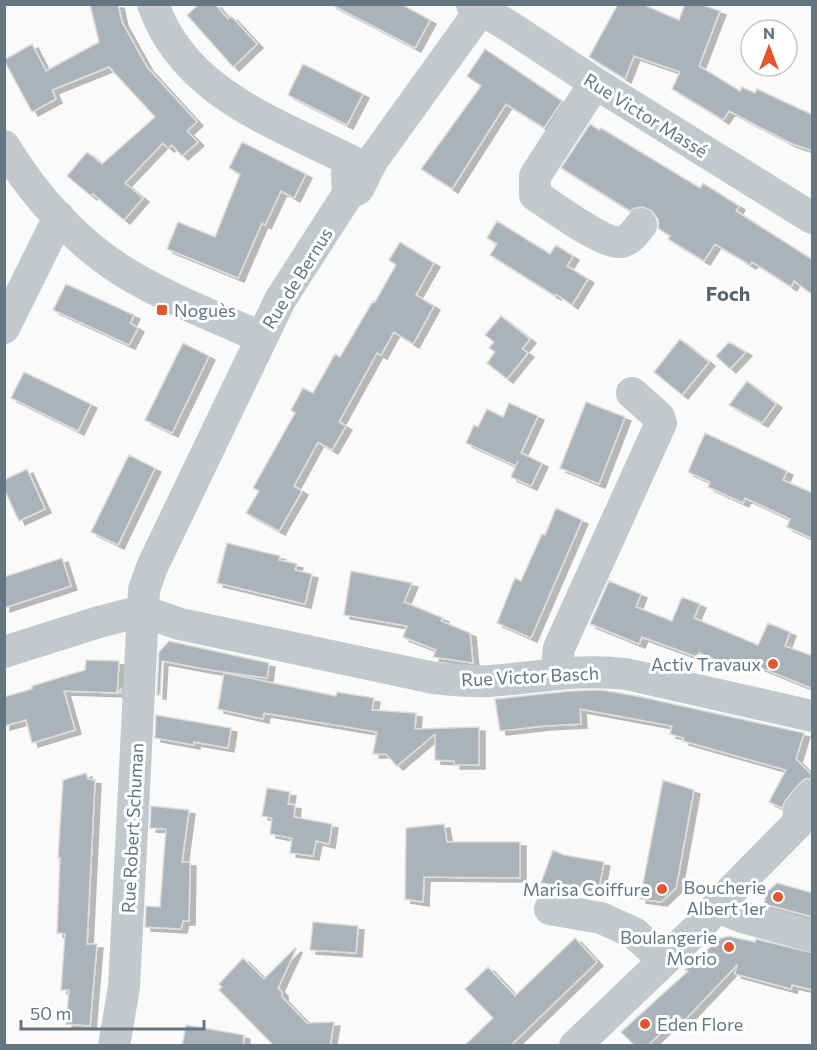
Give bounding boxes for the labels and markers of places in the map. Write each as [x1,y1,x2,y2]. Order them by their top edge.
place label: Noguès [174,299,236,321]
marker: Noguès [155,303,169,317]
place label: Activ Travaux [651,653,761,675]
marker: Activ Travaux [766,657,780,671]
place label: Boucherie Albert 1er [684,876,766,919]
place label: Marisa Coiffure [523,878,650,900]
marker: Marisa Coiffure [655,882,669,896]
marker: Boucherie Albert 1er [771,890,785,904]
place label: Boulangerie Morio [620,926,717,969]
marker: Boulangerie Morio [722,940,736,954]
place label: Eden Flore [657,1013,743,1035]
marker: Eden Flore [638,1017,652,1031]

